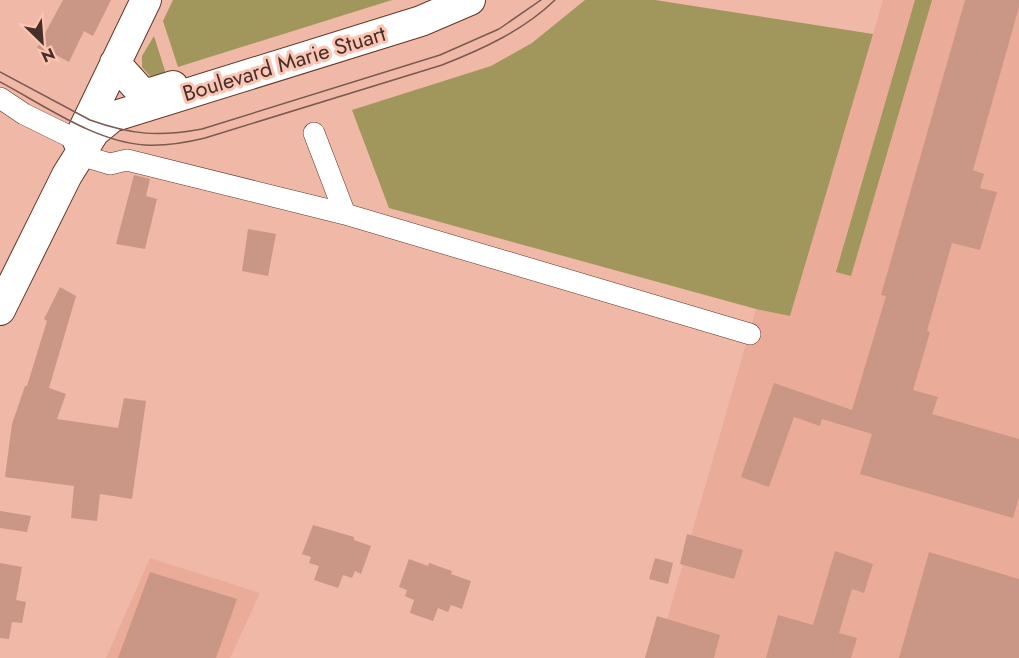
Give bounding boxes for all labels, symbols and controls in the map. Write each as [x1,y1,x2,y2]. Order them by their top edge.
north arrow [12,12,72,72]
street label: Boulevard Marie Stuart [179,17,390,109]
text: N [38,42,59,68]

